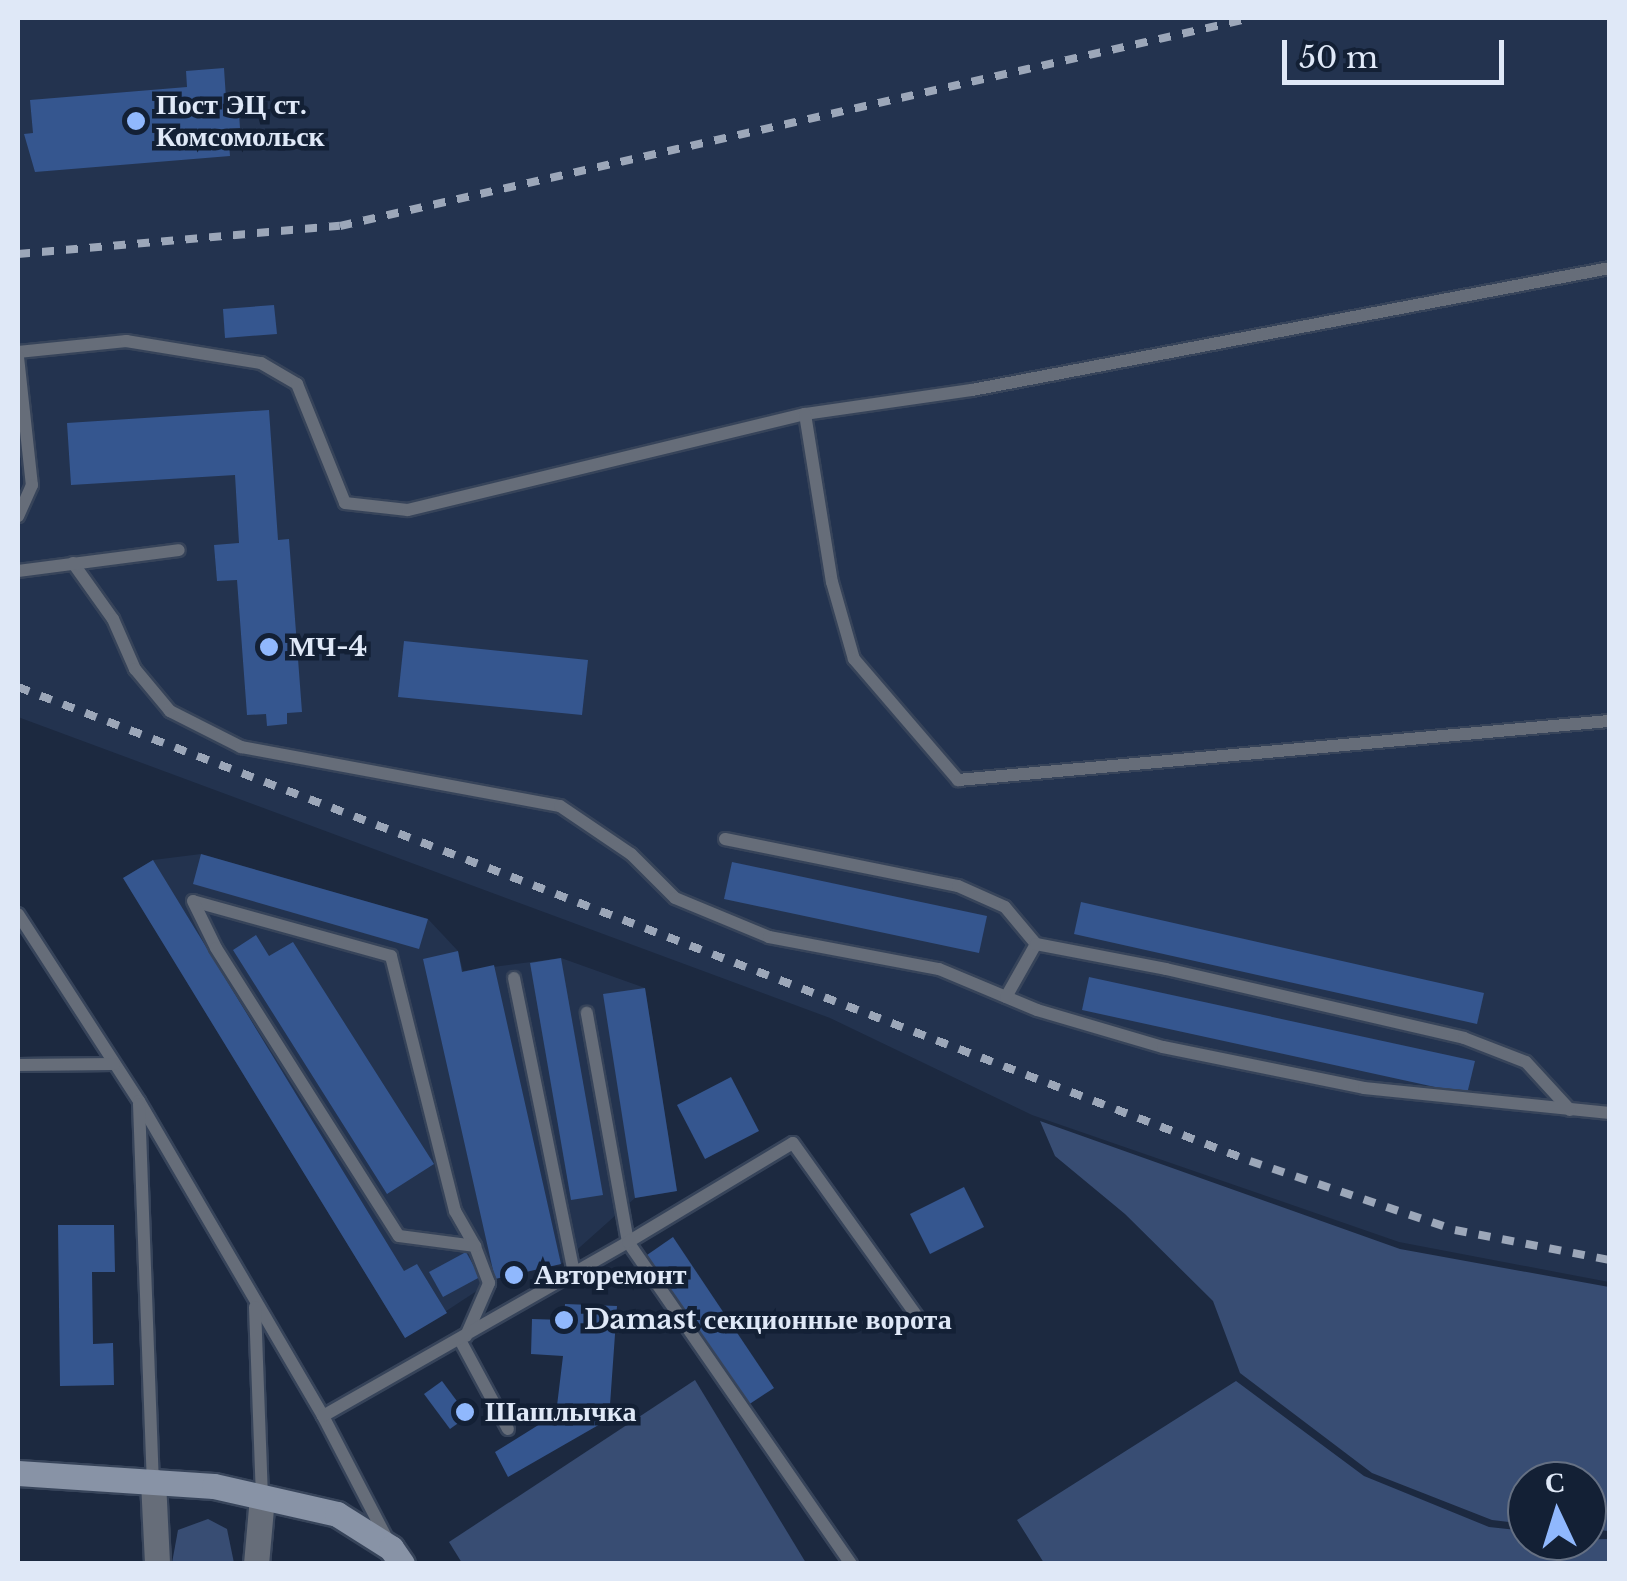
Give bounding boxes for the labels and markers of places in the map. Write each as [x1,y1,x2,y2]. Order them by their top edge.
place label: Пост ЭЦ ст. Комсомольск [156,88,325,154]
marker: Пост ЭЦ ст. Комсомольск [125,110,147,132]
place label: МЧ-4 [289,630,367,664]
marker: МЧ-4 [258,636,280,658]
place label: Авторемонт [534,1258,687,1292]
marker: Авторемонт [503,1264,525,1286]
place label: Damast секционные ворота [584,1303,952,1337]
marker: Damast секционные ворота [553,1309,575,1331]
place label: Шашлычка [485,1395,636,1429]
marker: Шашлычка [454,1401,476,1423]

